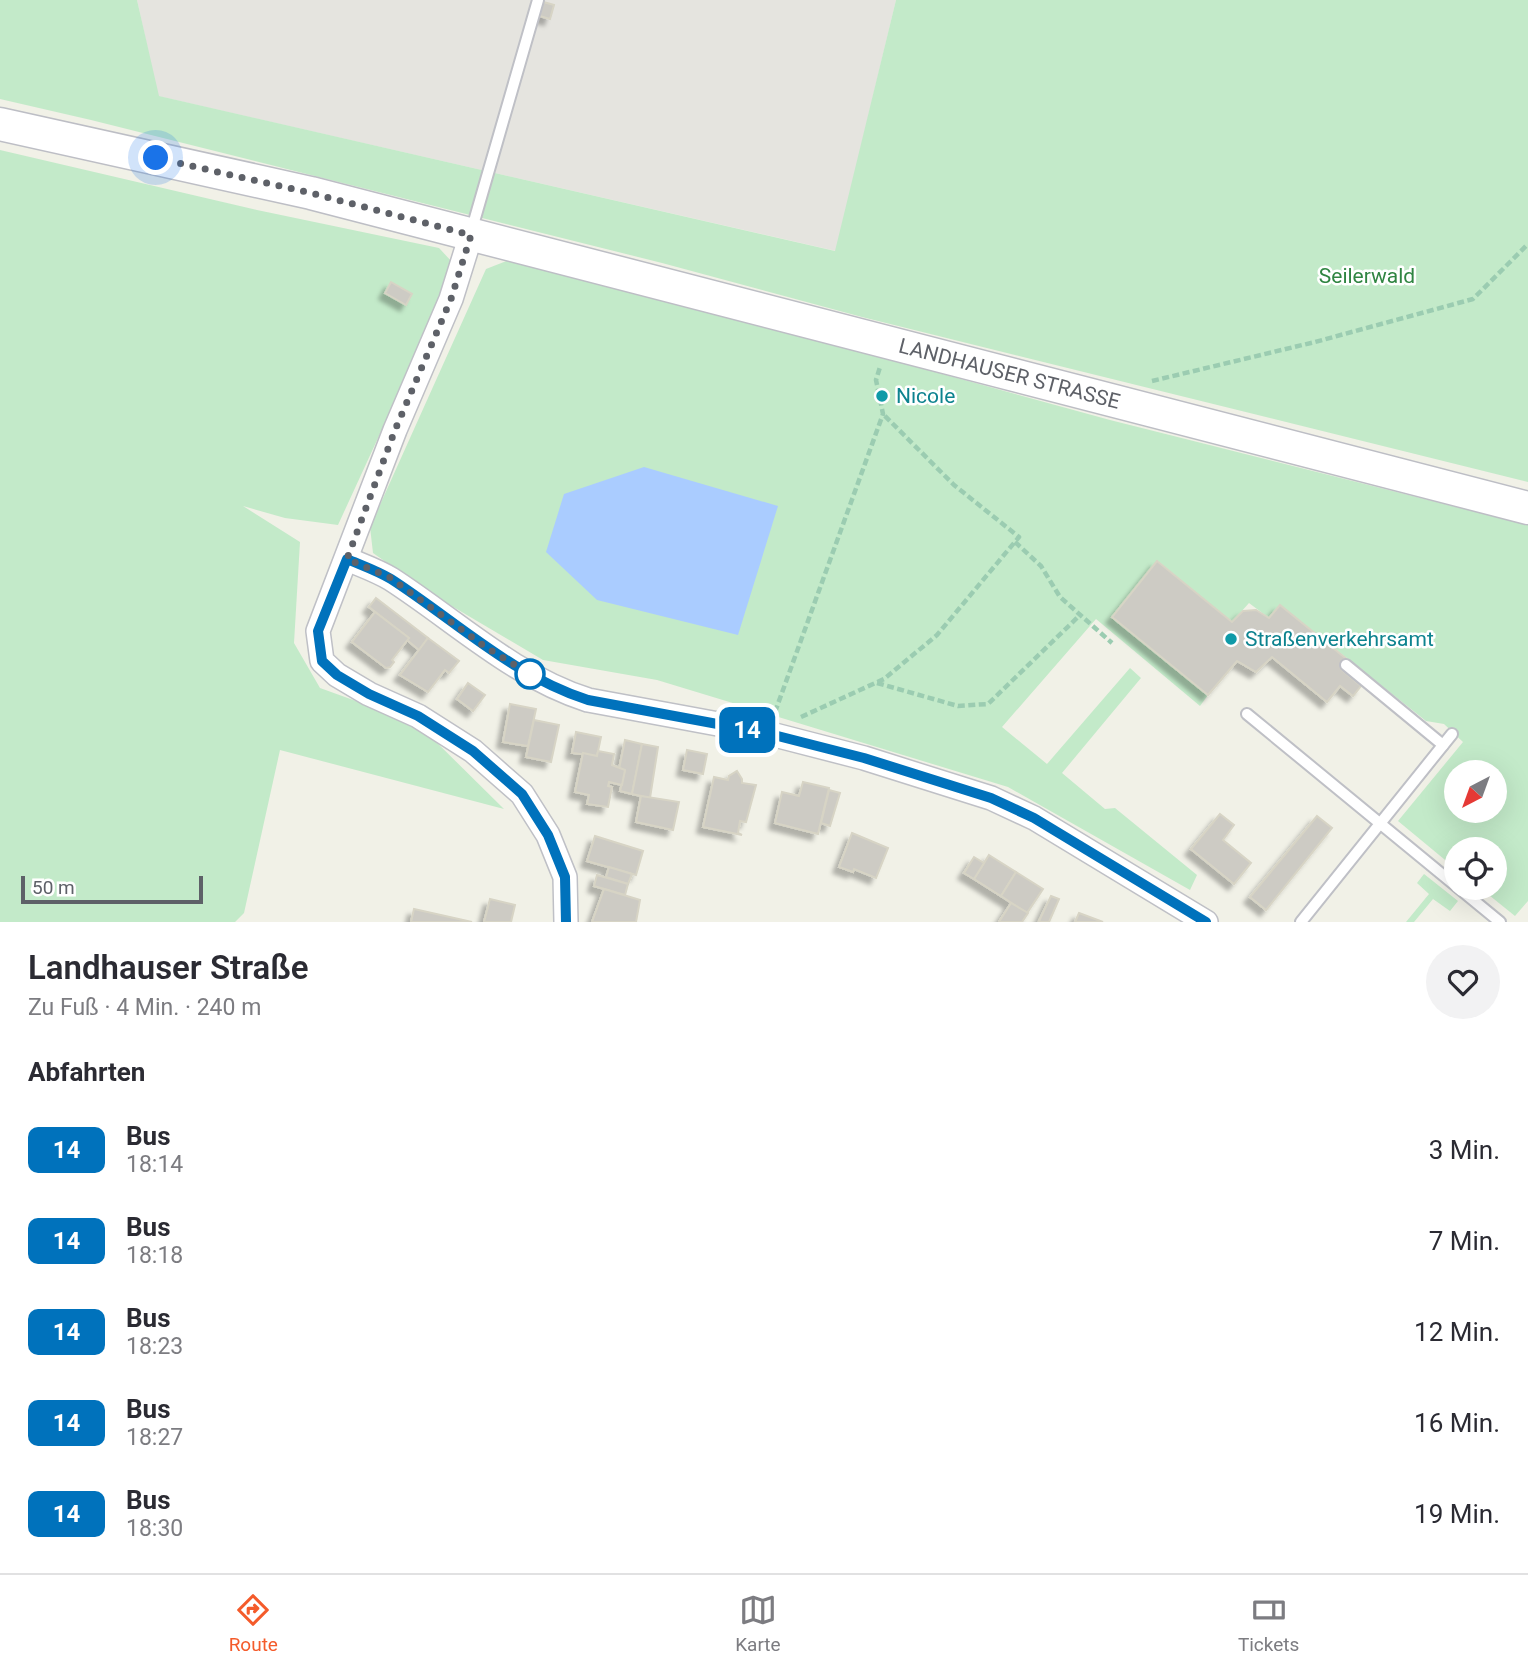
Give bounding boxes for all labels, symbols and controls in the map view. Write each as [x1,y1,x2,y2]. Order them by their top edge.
your location [138,140,173,175]
park label: Seilerwald [1319,264,1415,288]
street label: LANDHAUSER STRASSE [896,334,1123,414]
place label: Nicole [896,384,955,408]
marker: Nicole [874,388,890,404]
place label: Straßenverkehrsamt [1245,627,1434,651]
marker: Straßenverkehrsamt [1223,631,1239,647]
unlabelled marker [515,659,545,689]
line badge: 14 [716,707,778,753]
text: 14 [733,716,761,744]
north arrow [1444,760,1507,822]
map controls [1444,760,1507,900]
button: locate [1444,837,1507,900]
scale bar [21,873,203,905]
text: 50 m [32,876,75,899]
button: heart [1426,945,1500,1019]
text: Landhauser Straße [28,948,309,987]
text: Zu Fuß · 4 Min. · 240 m [28,994,261,1021]
text: Abfahrten [28,1057,145,1087]
text: Bus [126,1121,171,1151]
text: 3 Min. [1429,1135,1500,1165]
text: 14 [53,1136,80,1164]
text: 18:14 [126,1151,183,1178]
text: Bus [126,1212,171,1242]
text: 7 Min. [1429,1226,1500,1256]
text: 14 [53,1227,80,1255]
text: 18:18 [126,1242,183,1269]
text: Bus [126,1303,171,1333]
text: 12 Min. [1414,1317,1500,1347]
text: 14 [53,1318,80,1346]
text: 18:23 [126,1333,183,1360]
text: Bus [126,1394,171,1424]
text: 16 Min. [1414,1408,1500,1438]
text: 14 [53,1409,80,1437]
text: 18:27 [126,1424,183,1451]
text: Bus [126,1485,171,1515]
text: 19 Min. [1414,1499,1500,1529]
text: 14 [53,1500,80,1528]
text: 18:30 [126,1515,183,1542]
tab: Route [229,1591,278,1656]
tab: Karte [735,1591,781,1656]
tab: Tickets [1238,1591,1299,1656]

